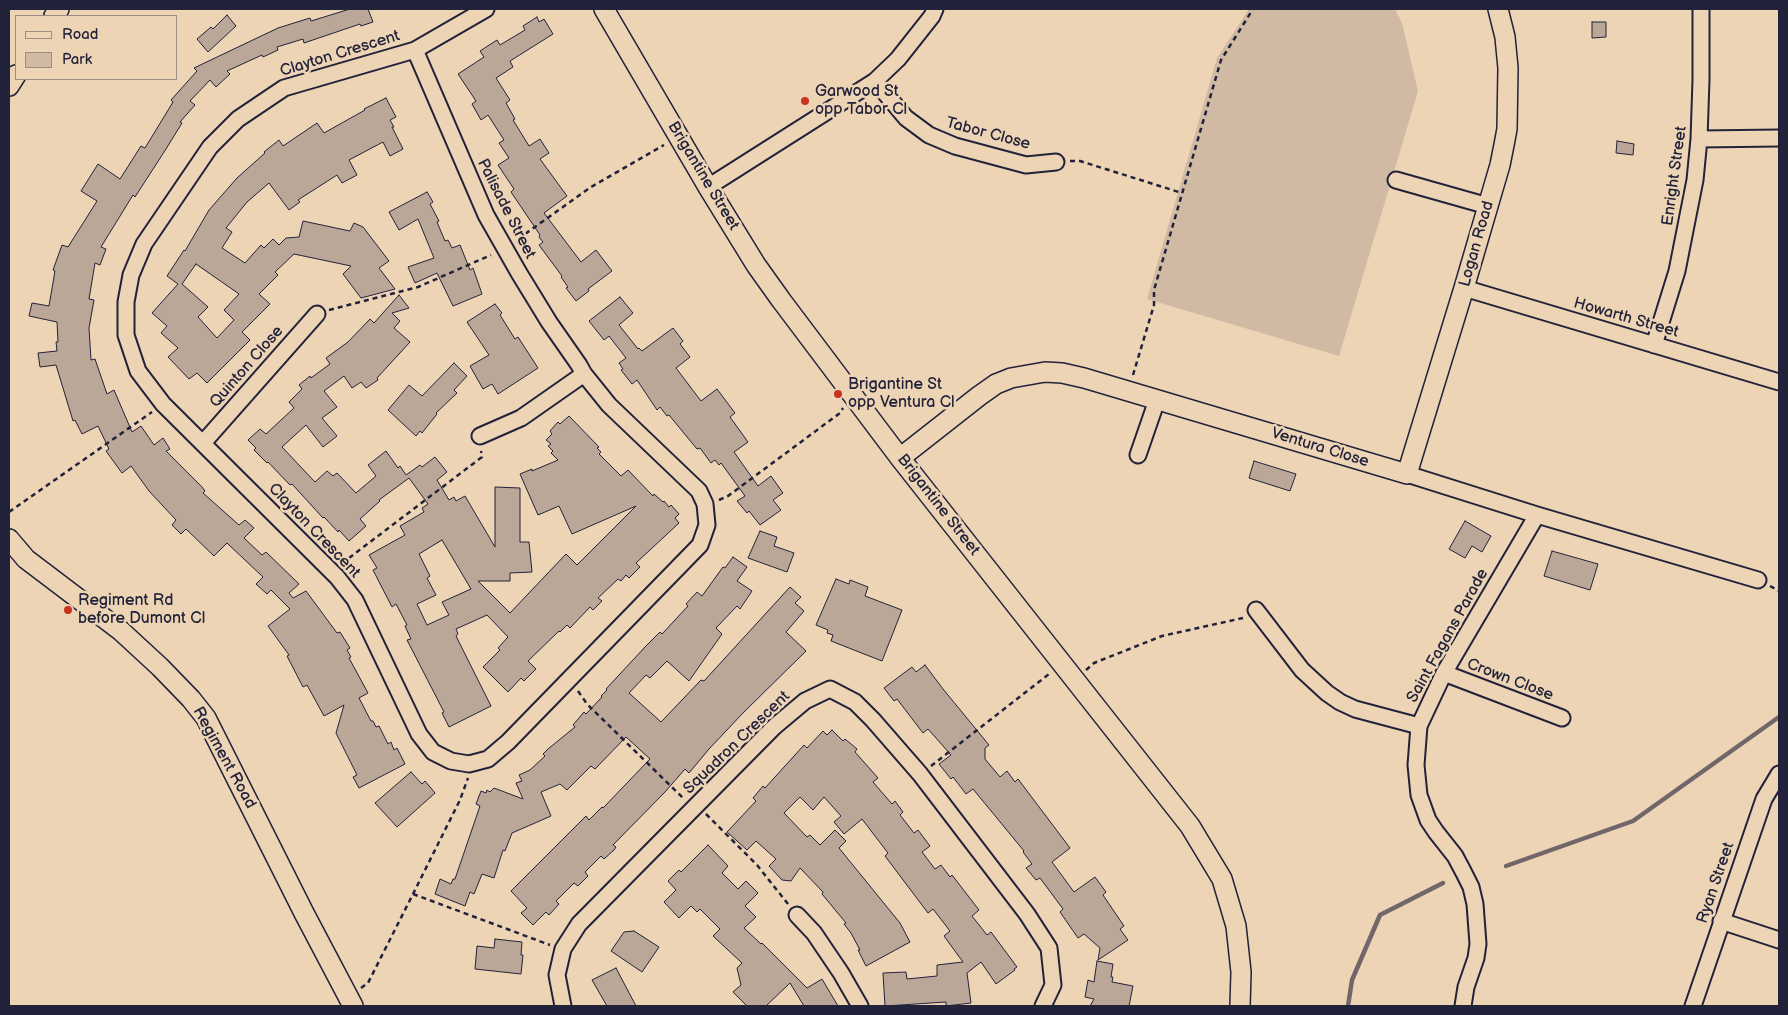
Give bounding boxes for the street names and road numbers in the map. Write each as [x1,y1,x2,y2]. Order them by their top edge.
street label: Clayton Crescent [278,27,402,81]
street label: Tabor Close [944,114,1032,154]
street label: Brigantine Street [663,118,743,234]
street label: Enright Street [1659,125,1691,227]
street label: Palisade Street [473,156,539,262]
street label: Logan Road [1456,199,1498,289]
street label: Howarth Street [1571,294,1681,342]
street label: Quinton Close [206,322,288,412]
street label: Ventura Close [1269,424,1371,472]
street label: Brigantine Street [892,451,984,559]
street label: Clayton Crescent [264,480,364,582]
street label: Saint Fagans Parade [1403,566,1493,706]
street label: Crown Close [1464,655,1556,705]
street label: Squadron Crescent [680,687,794,799]
street label: Regiment Road [188,704,260,812]
street label: Ryan Street [1693,840,1739,926]

